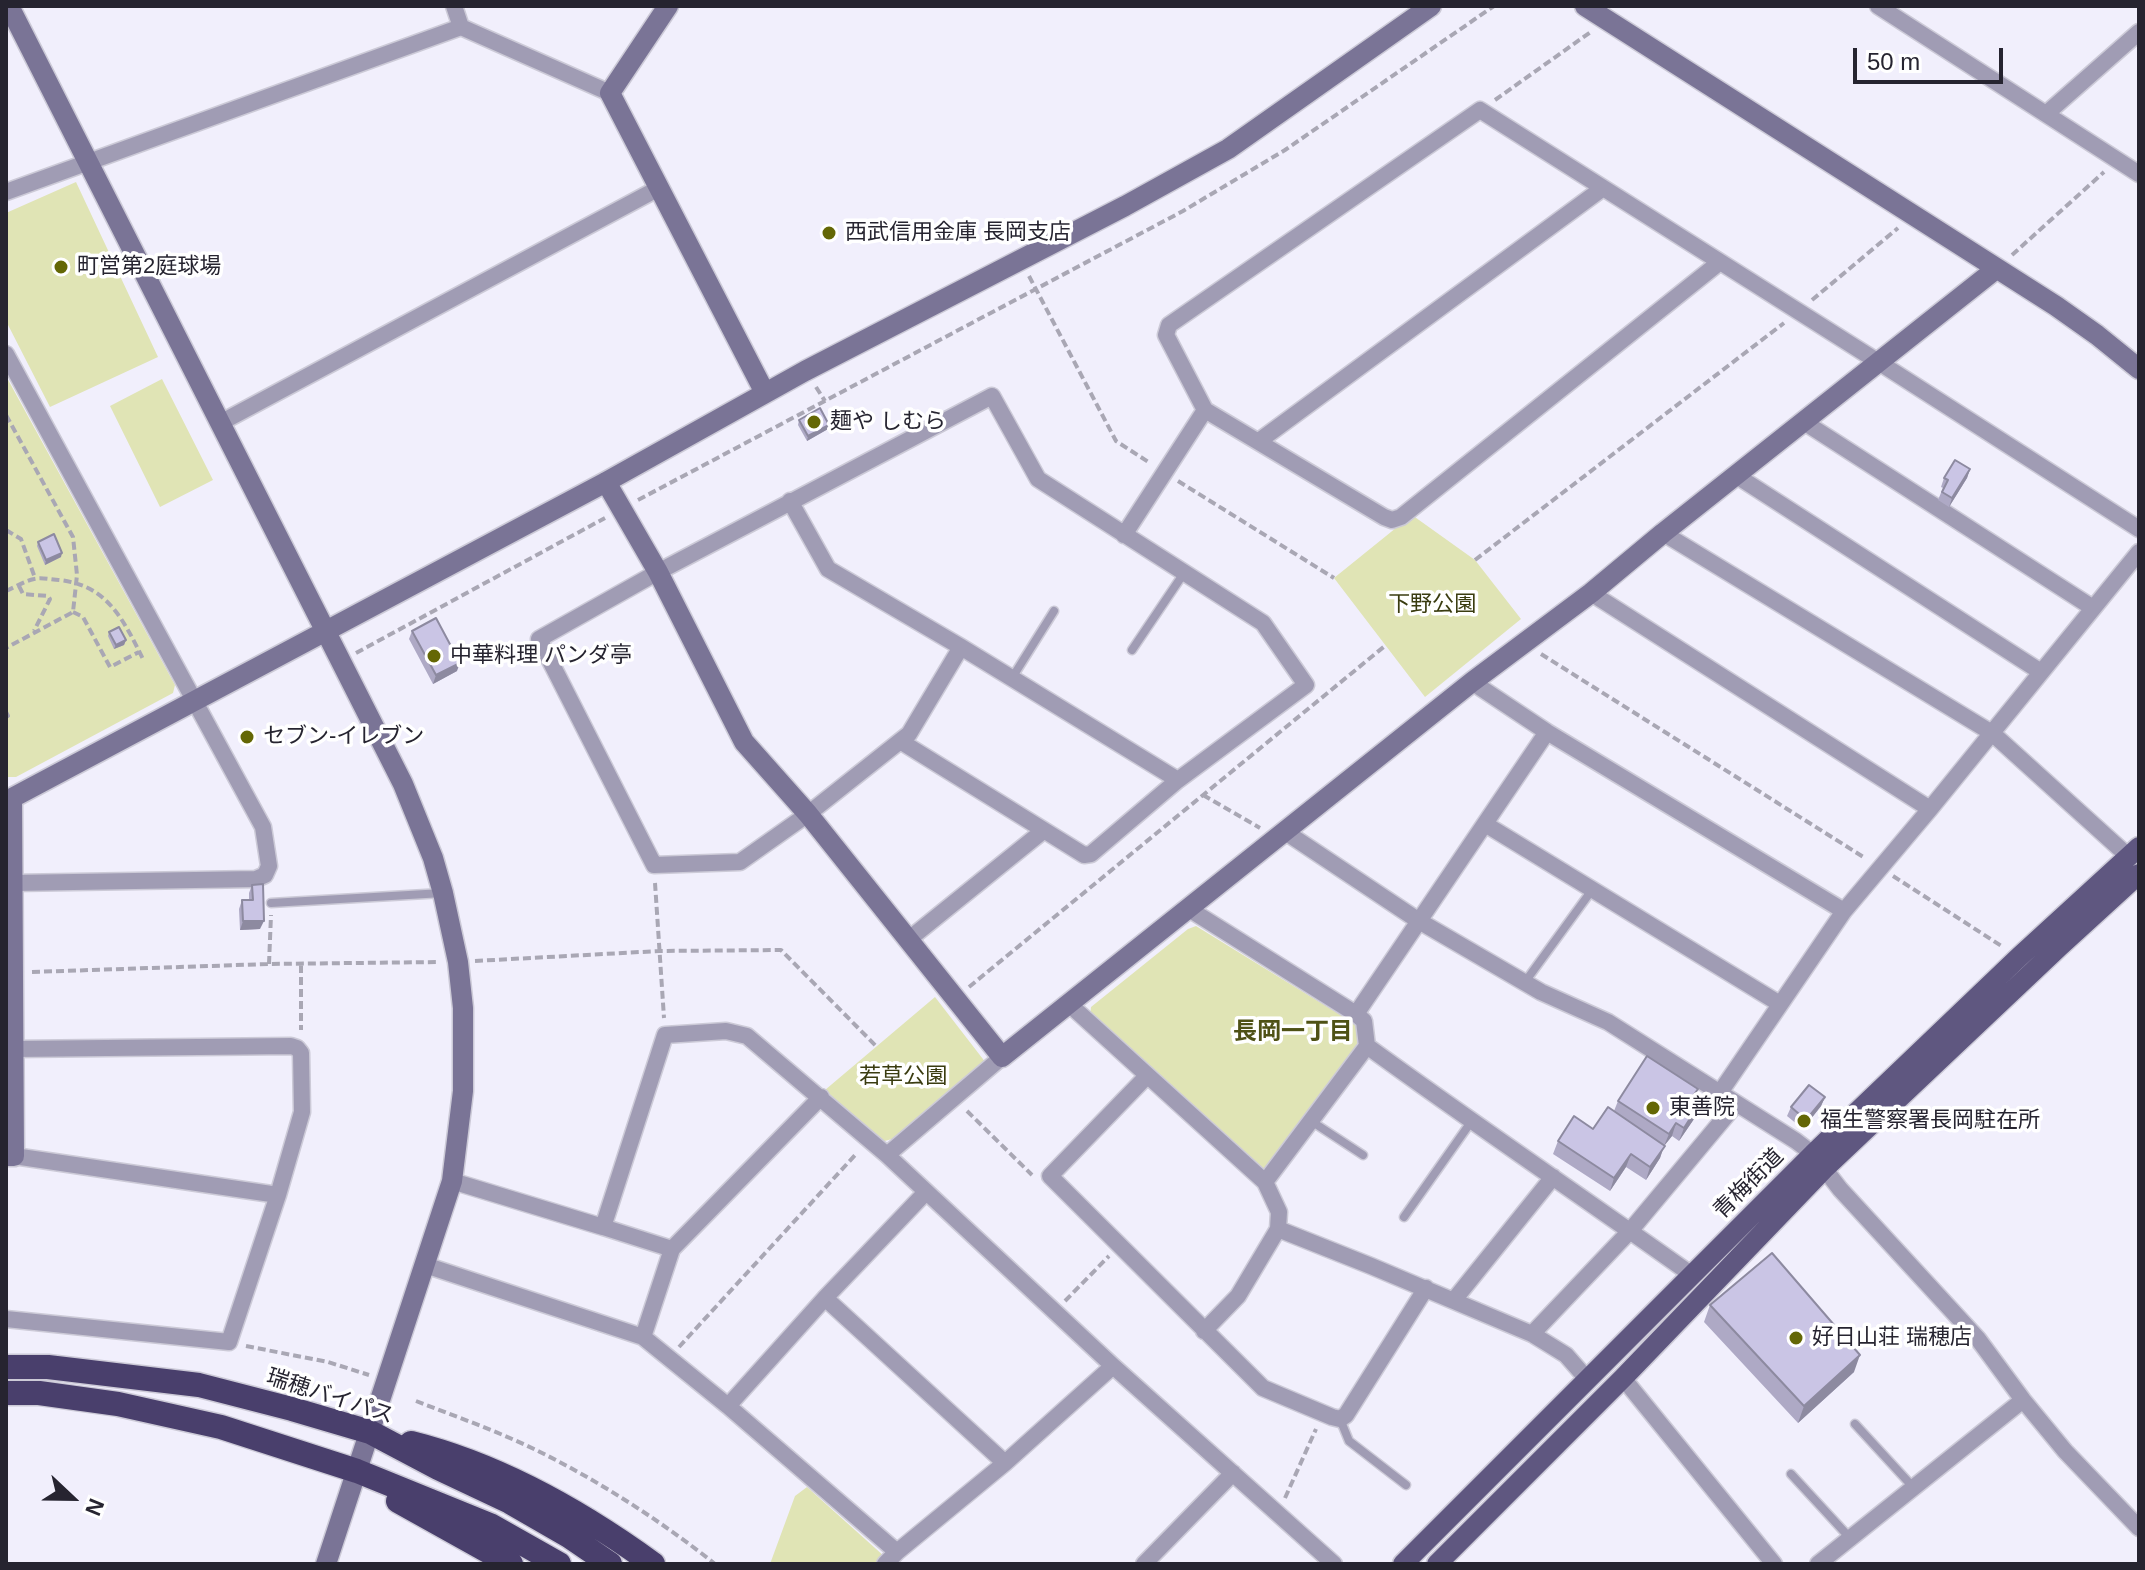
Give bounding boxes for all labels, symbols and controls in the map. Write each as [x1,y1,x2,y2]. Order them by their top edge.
scale bar [1857,32,2007,82]
text: 50 m [1867,48,1920,75]
place label: 西武信用金庫 長岡支店 [845,220,1071,246]
marker: 西武信用金庫 長岡支店 [820,224,838,242]
place label: 町営第2庭球場 [77,254,221,280]
marker: 町営第2庭球場 [52,258,70,276]
place label: 麺や しむら [830,409,946,435]
marker: 麺や しむら [805,413,823,431]
park label: 下野公園 [1388,592,1476,618]
place label: 中華料理 パンダ亭 [450,643,632,669]
marker: 中華料理 パンダ亭 [425,647,443,665]
place label: セブン-イレブン [263,724,424,750]
marker: セブン-イレブン [238,728,256,746]
district label: 長岡一丁目 [1233,1018,1353,1046]
park label: 若草公園 [859,1064,947,1090]
place label: 東善院 [1669,1095,1735,1121]
marker: 東善院 [1644,1099,1662,1117]
place label: 福生警察署長岡駐在所 [1820,1108,2040,1134]
marker: 福生警察署長岡駐在所 [1795,1112,1813,1130]
street label: 青梅街道 [1709,1144,1789,1224]
place label: 好日山荘 瑞穂店 [1812,1325,1972,1351]
marker: 好日山荘 瑞穂店 [1787,1329,1805,1347]
street label: 瑞穂バイパス [263,1364,397,1430]
north arrow [32,1458,112,1538]
text: N [80,1495,109,1519]

